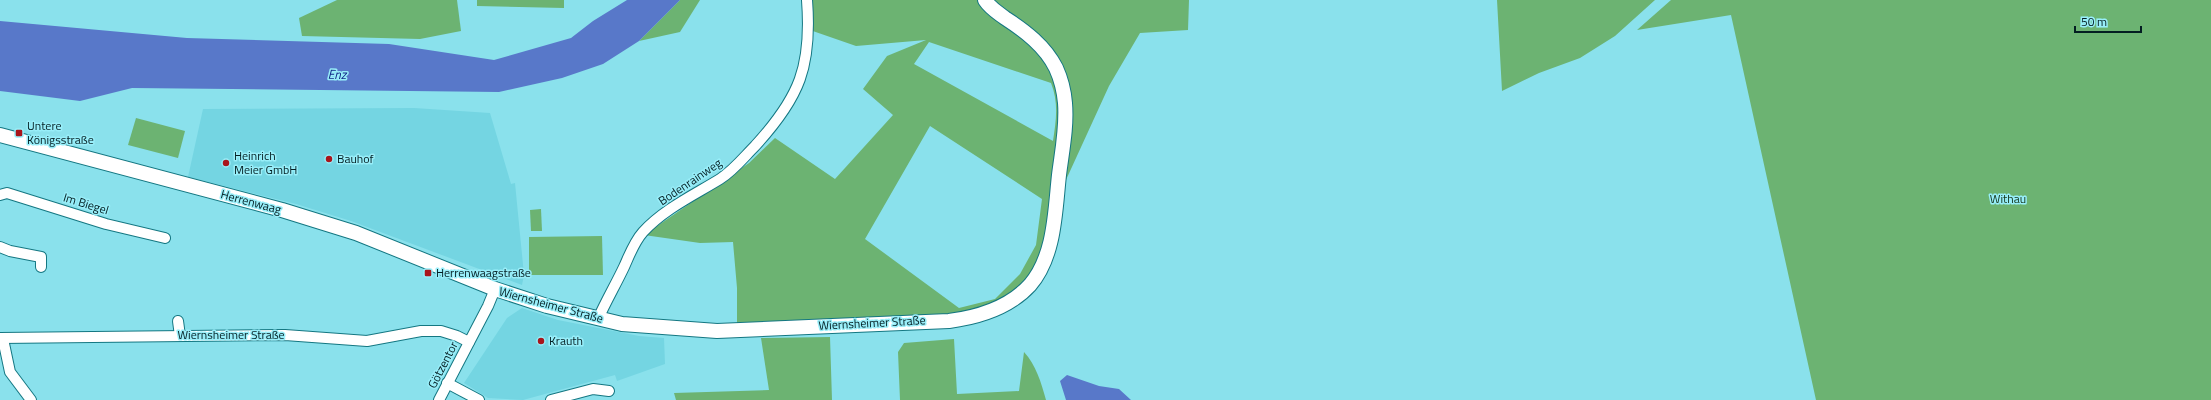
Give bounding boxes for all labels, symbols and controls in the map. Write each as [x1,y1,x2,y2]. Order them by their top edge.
scale bar [2075,8,2141,34]
text: 50 m [2081,12,2107,31]
water label: Enz [328,64,348,84]
place label: Untere Königsstraße [27,116,94,149]
marker: Untere Königsstraße [14,128,24,138]
place label: Heinrich Meier GmbH [234,146,297,179]
place label: Bauhof [337,149,374,168]
street label: Bodenrainweg [654,153,725,210]
marker: Bauhof [324,154,334,164]
marker: Heinrich Meier GmbH [221,158,231,168]
street label: Herrenwaag [219,184,284,219]
street label: Im Biegel [61,188,111,219]
park label: Withau [1990,189,2026,208]
place label: Herrenwaagstraße [436,263,531,282]
marker: Herrenwaagstraße [423,268,433,278]
street label: Wiernsheimer Straße [497,281,605,328]
street label: Wiernsheimer Straße [818,310,926,335]
street label: Wiernsheimer Straße [177,325,285,344]
place label: Krauth [549,331,583,350]
marker: Krauth [536,336,546,346]
street label: Götzentor [423,338,462,392]

